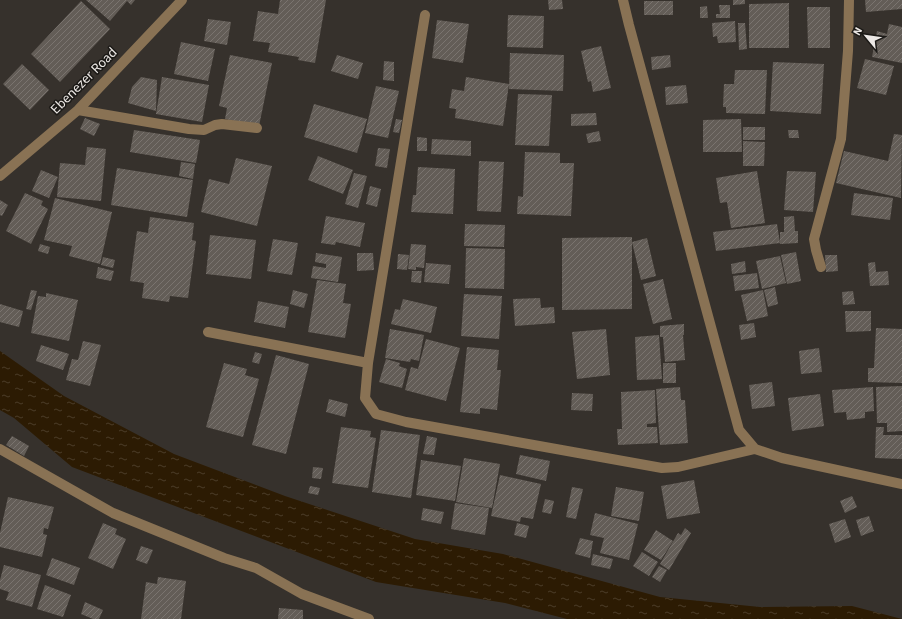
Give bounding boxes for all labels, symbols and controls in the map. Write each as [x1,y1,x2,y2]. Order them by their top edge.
north arrow [846,16,886,56]
text: N [849,25,866,38]
street label: Ebenezer Road [46,43,122,119]

